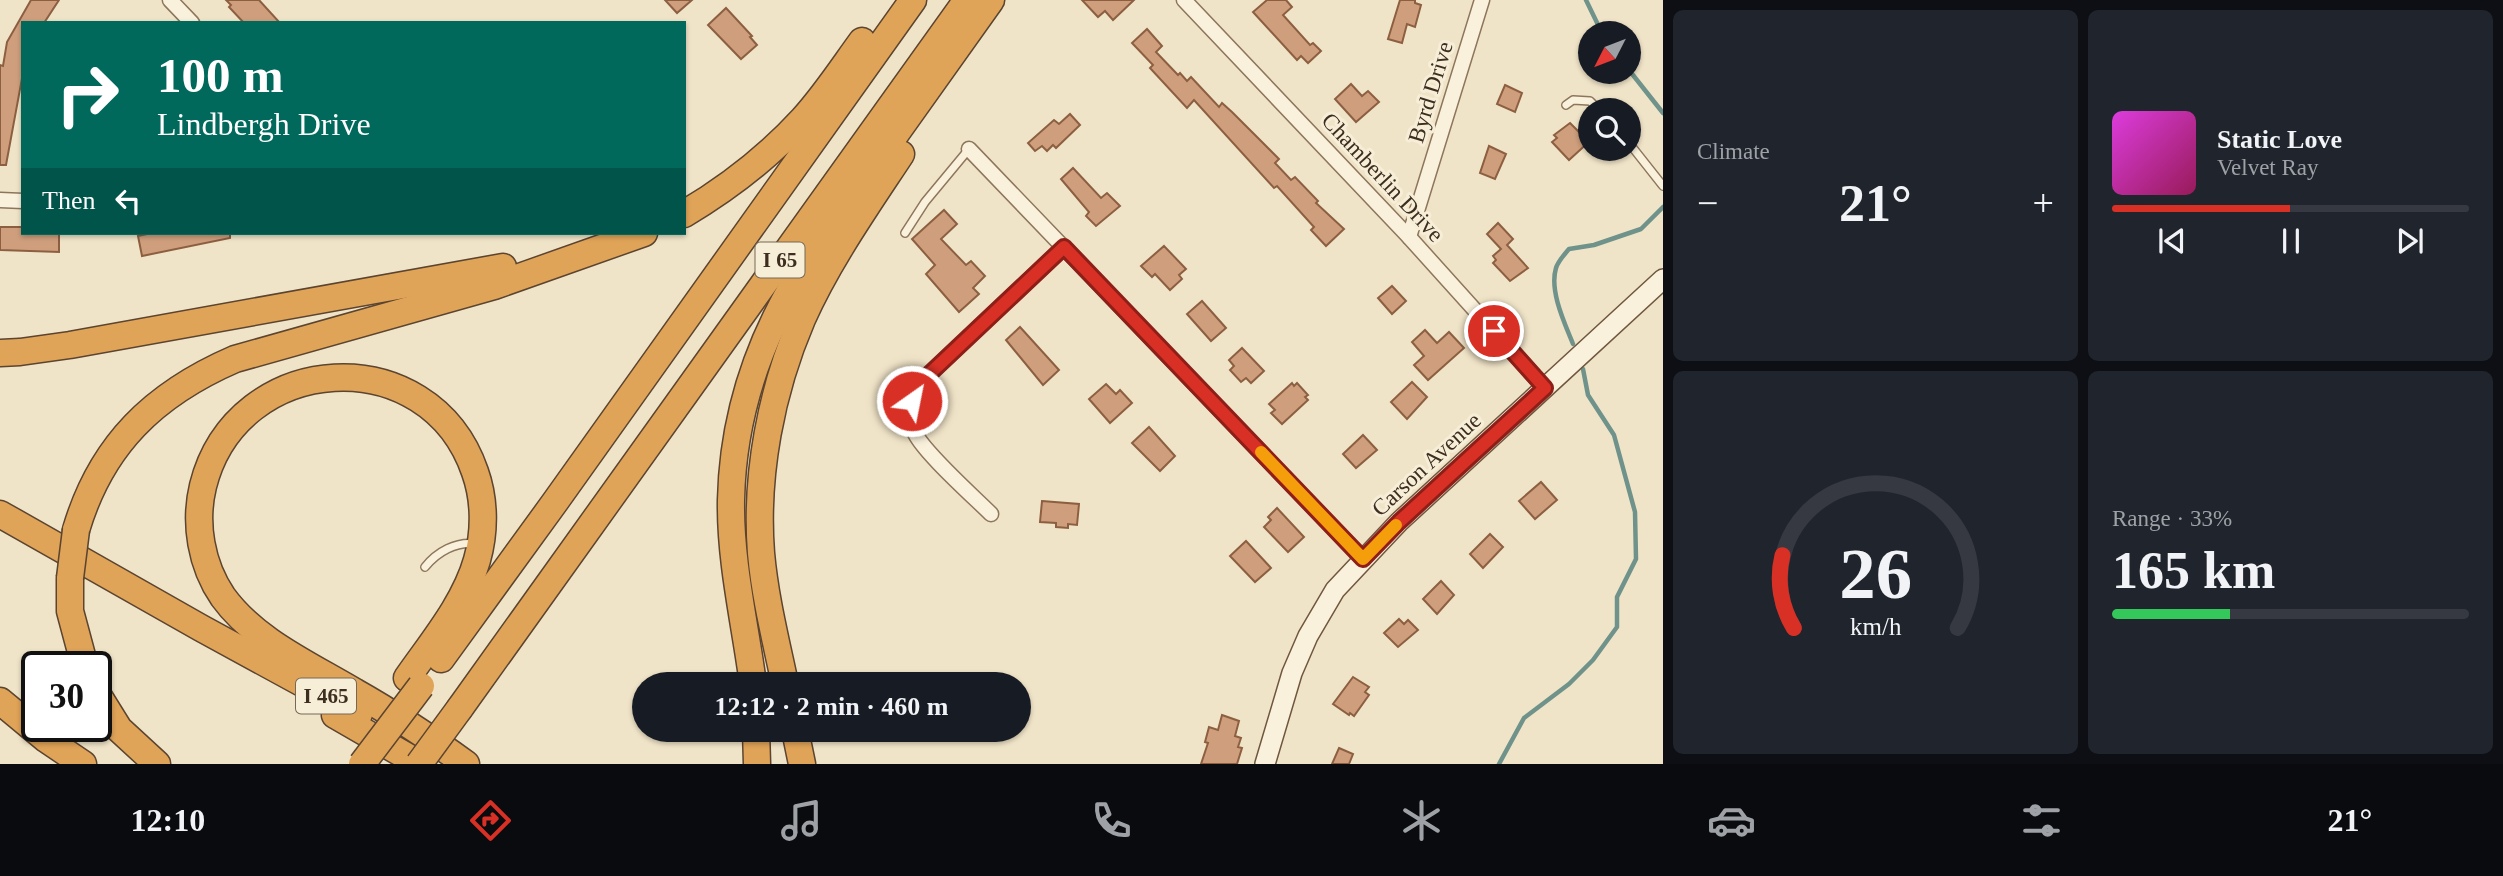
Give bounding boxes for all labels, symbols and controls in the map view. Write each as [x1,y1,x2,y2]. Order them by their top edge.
north arrow [1578,21,1642,84]
map controls [1578,21,1641,161]
street label: Byrd Drive [1403,39,1458,146]
text: 100 m [157,48,284,103]
icon: right [42,49,133,140]
button: search [1578,98,1641,161]
text: Lindbergh Drive [157,106,371,142]
street label: Chamberlin Drive [1317,108,1449,247]
text: Static Love [2217,125,2342,154]
text: Climate [1697,139,1770,164]
text: Velvet Ray [2217,155,2319,180]
text: 21° [1839,175,1912,232]
icon: left [109,182,147,220]
text: − [1697,182,1718,224]
text: + [2033,182,2054,224]
text: Then [42,186,95,215]
icon: previous [2153,222,2191,260]
icon: pause [2272,222,2310,260]
icon: next [2391,222,2429,260]
road number: I 65 [756,243,804,278]
pin [1464,301,1524,361]
icon: arrive [1475,312,1513,350]
position arrow [875,364,949,438]
street label: Carson Avenue [1367,408,1486,521]
text: Range · 33% [2112,506,2232,531]
text: 26 [1839,534,1912,615]
text: 165 km [2112,542,2275,599]
text: km/h [1850,613,1902,640]
speed limit sign: 30 [21,651,112,742]
road number: I 465 [296,678,356,714]
text: 12:12 · 2 min · 460 m [715,692,949,721]
icon: directions [466,796,515,845]
icon: music [777,796,826,845]
icon: phone [1087,796,1136,845]
icon: climate [1397,796,1446,845]
icon: car [1707,796,1756,845]
icon: filters [2017,796,2066,845]
text: 12:10 [131,802,205,838]
text: 21° [2328,802,2372,838]

